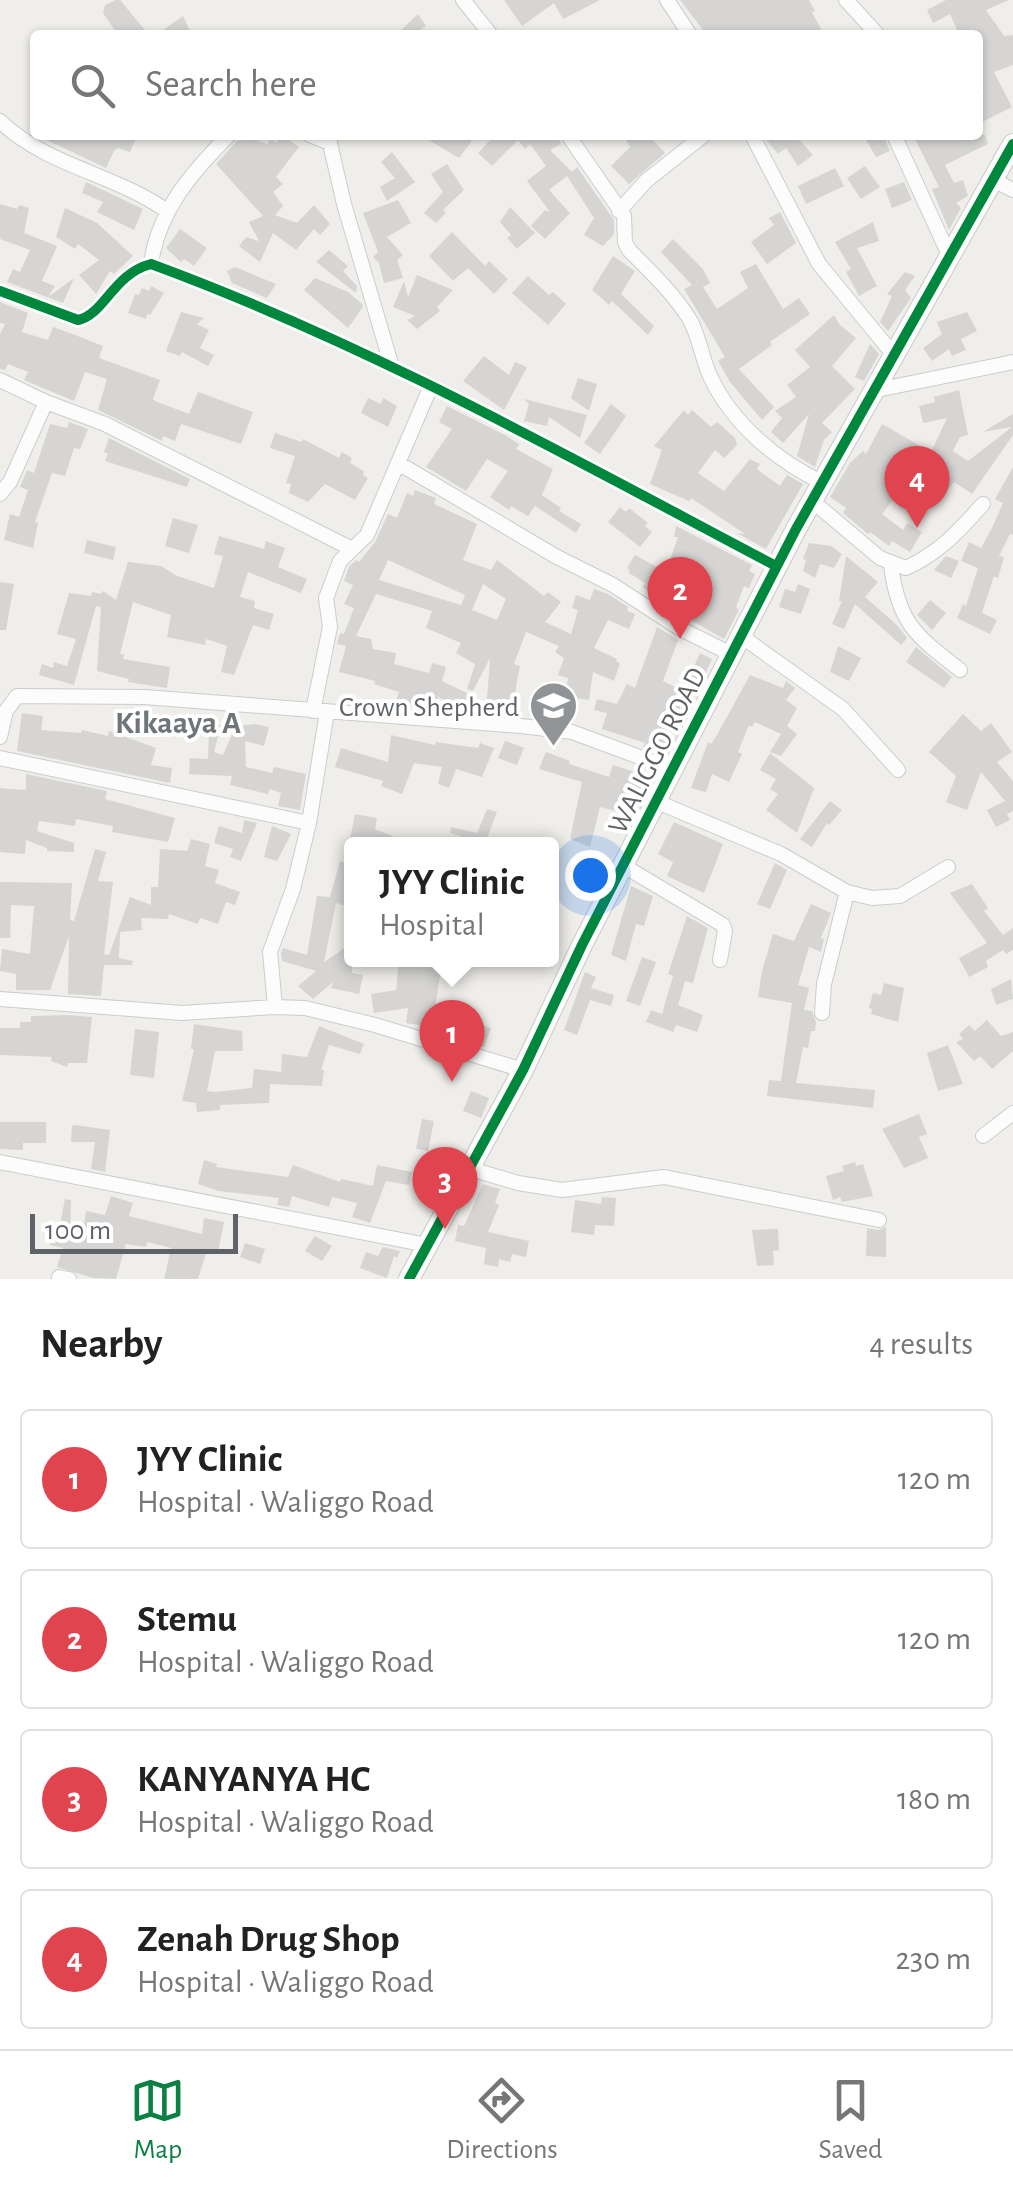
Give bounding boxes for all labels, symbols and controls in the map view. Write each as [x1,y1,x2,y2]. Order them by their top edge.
search box [30,30,983,140]
icon: search [65,58,120,113]
text: Search here [145,66,317,104]
pin: 4 [884,446,950,528]
pin: 2 [648,556,712,639]
street label: WALIGGO ROAD [604,663,712,838]
school or university icon: Crown Shepherd [528,680,580,748]
place label: Crown Shepherd [339,694,519,722]
district label: Kikaaya A [115,707,241,739]
popup [344,837,559,967]
your location [565,850,616,901]
text: JYY Clinic [379,864,524,902]
text: Hospital [379,909,485,941]
pin: 1 [420,1000,484,1082]
pin: 3 [412,1146,478,1229]
scale bar [30,1209,238,1254]
text: 100 m [45,1217,111,1245]
text: Nearby [40,1323,163,1365]
text: 4 results [869,1328,973,1360]
text: JYY Clinic [137,1441,282,1479]
text: 1 [69,1463,80,1495]
text: 120 m [898,1463,971,1495]
text: Hospital · Waliggo Road [137,1486,434,1518]
text: Stemu [137,1601,237,1639]
text: 2 [67,1623,82,1655]
text: 120 m [898,1623,971,1655]
text: Hospital · Waliggo Road [137,1646,434,1678]
text: KANYANYA HC [137,1761,370,1799]
text: 3 [68,1783,81,1815]
text: 180 m [897,1783,971,1815]
text: Hospital · Waliggo Road [137,1806,434,1838]
text: Zenah Drug Shop [137,1921,400,1959]
text: 4 [66,1943,83,1975]
text: 230 m [895,1943,971,1975]
text: Hospital · Waliggo Road [137,1966,434,1998]
tab: Map [130,2073,185,2167]
tab: Directions [446,2073,558,2167]
tab: Saved [819,2073,883,2167]

